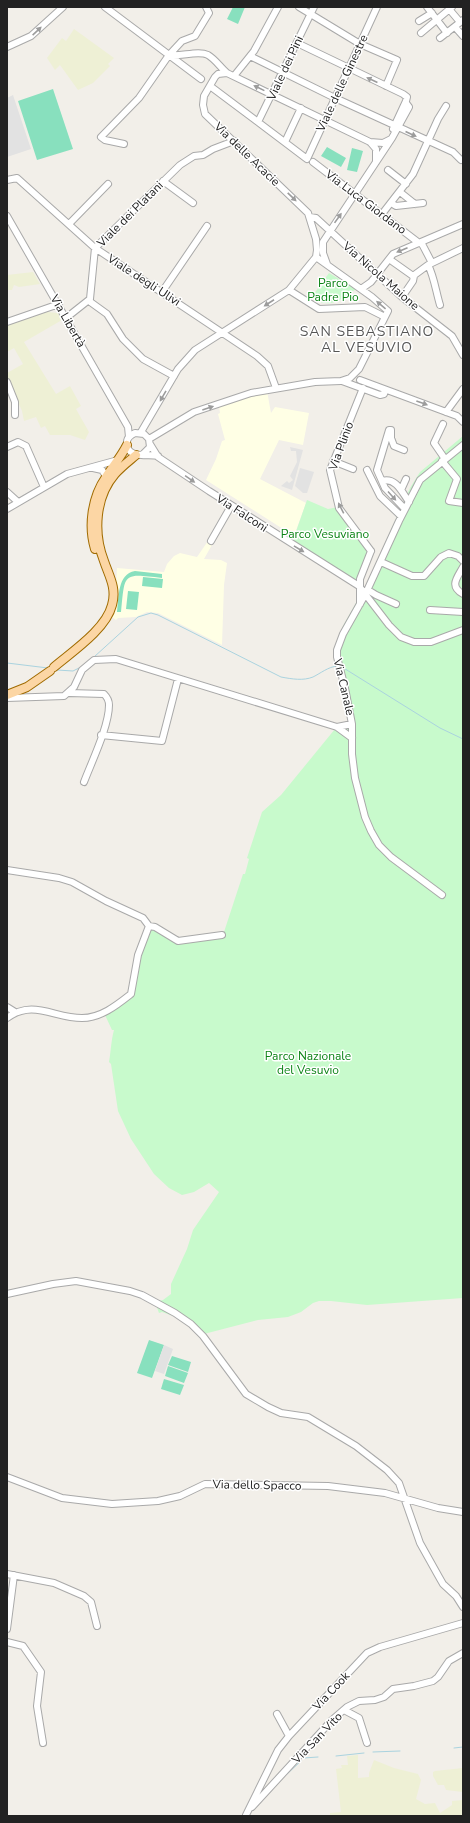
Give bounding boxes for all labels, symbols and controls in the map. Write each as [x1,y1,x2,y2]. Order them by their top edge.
one-way arrow [32,26,42,35]
street label: Viale delle Ginestre [312,32,372,135]
street label: Viale dei Pini [263,33,307,104]
one-way arrow [366,77,378,83]
one-way arrow [253,85,265,91]
street label: Via delle Acacie [210,118,283,190]
one-way arrow [405,131,417,137]
street label: Via Luca Giordano [321,166,410,238]
street label: Viale dei Platani [93,177,167,251]
one-way arrow [287,192,297,202]
one-way arrow [334,213,342,224]
street label: Via Nicola Maione [339,238,423,314]
one-way arrow [396,247,407,253]
street label: Viale degli Ulivi [103,250,184,310]
park label: Parco Padre Pio [307,275,359,305]
street label: Via Libertà [46,291,90,350]
one-way arrow [264,299,274,307]
one-way arrow [377,301,386,310]
district label: SAN SEBASTIANO AL VESUVIO [300,322,434,357]
one-way arrow [159,390,166,402]
one-way arrow [416,401,428,407]
one-way arrow [202,404,214,410]
street label: Via Plinio [324,419,357,473]
one-way arrow [185,475,196,483]
street label: Via Falconi [212,490,271,536]
one-way arrow [387,491,396,501]
one-way arrow [338,502,344,514]
park label: Parco Vesuviano [281,526,369,542]
one-way arrow [293,546,305,553]
street label: Via Canale [329,656,358,717]
park label: Parco Nazionale del Vesuvio [265,1048,351,1078]
street label: Via dello Spacco [211,1476,302,1494]
street label: Via Cook [308,1667,354,1715]
street label: Via San Vito [288,1708,346,1768]

